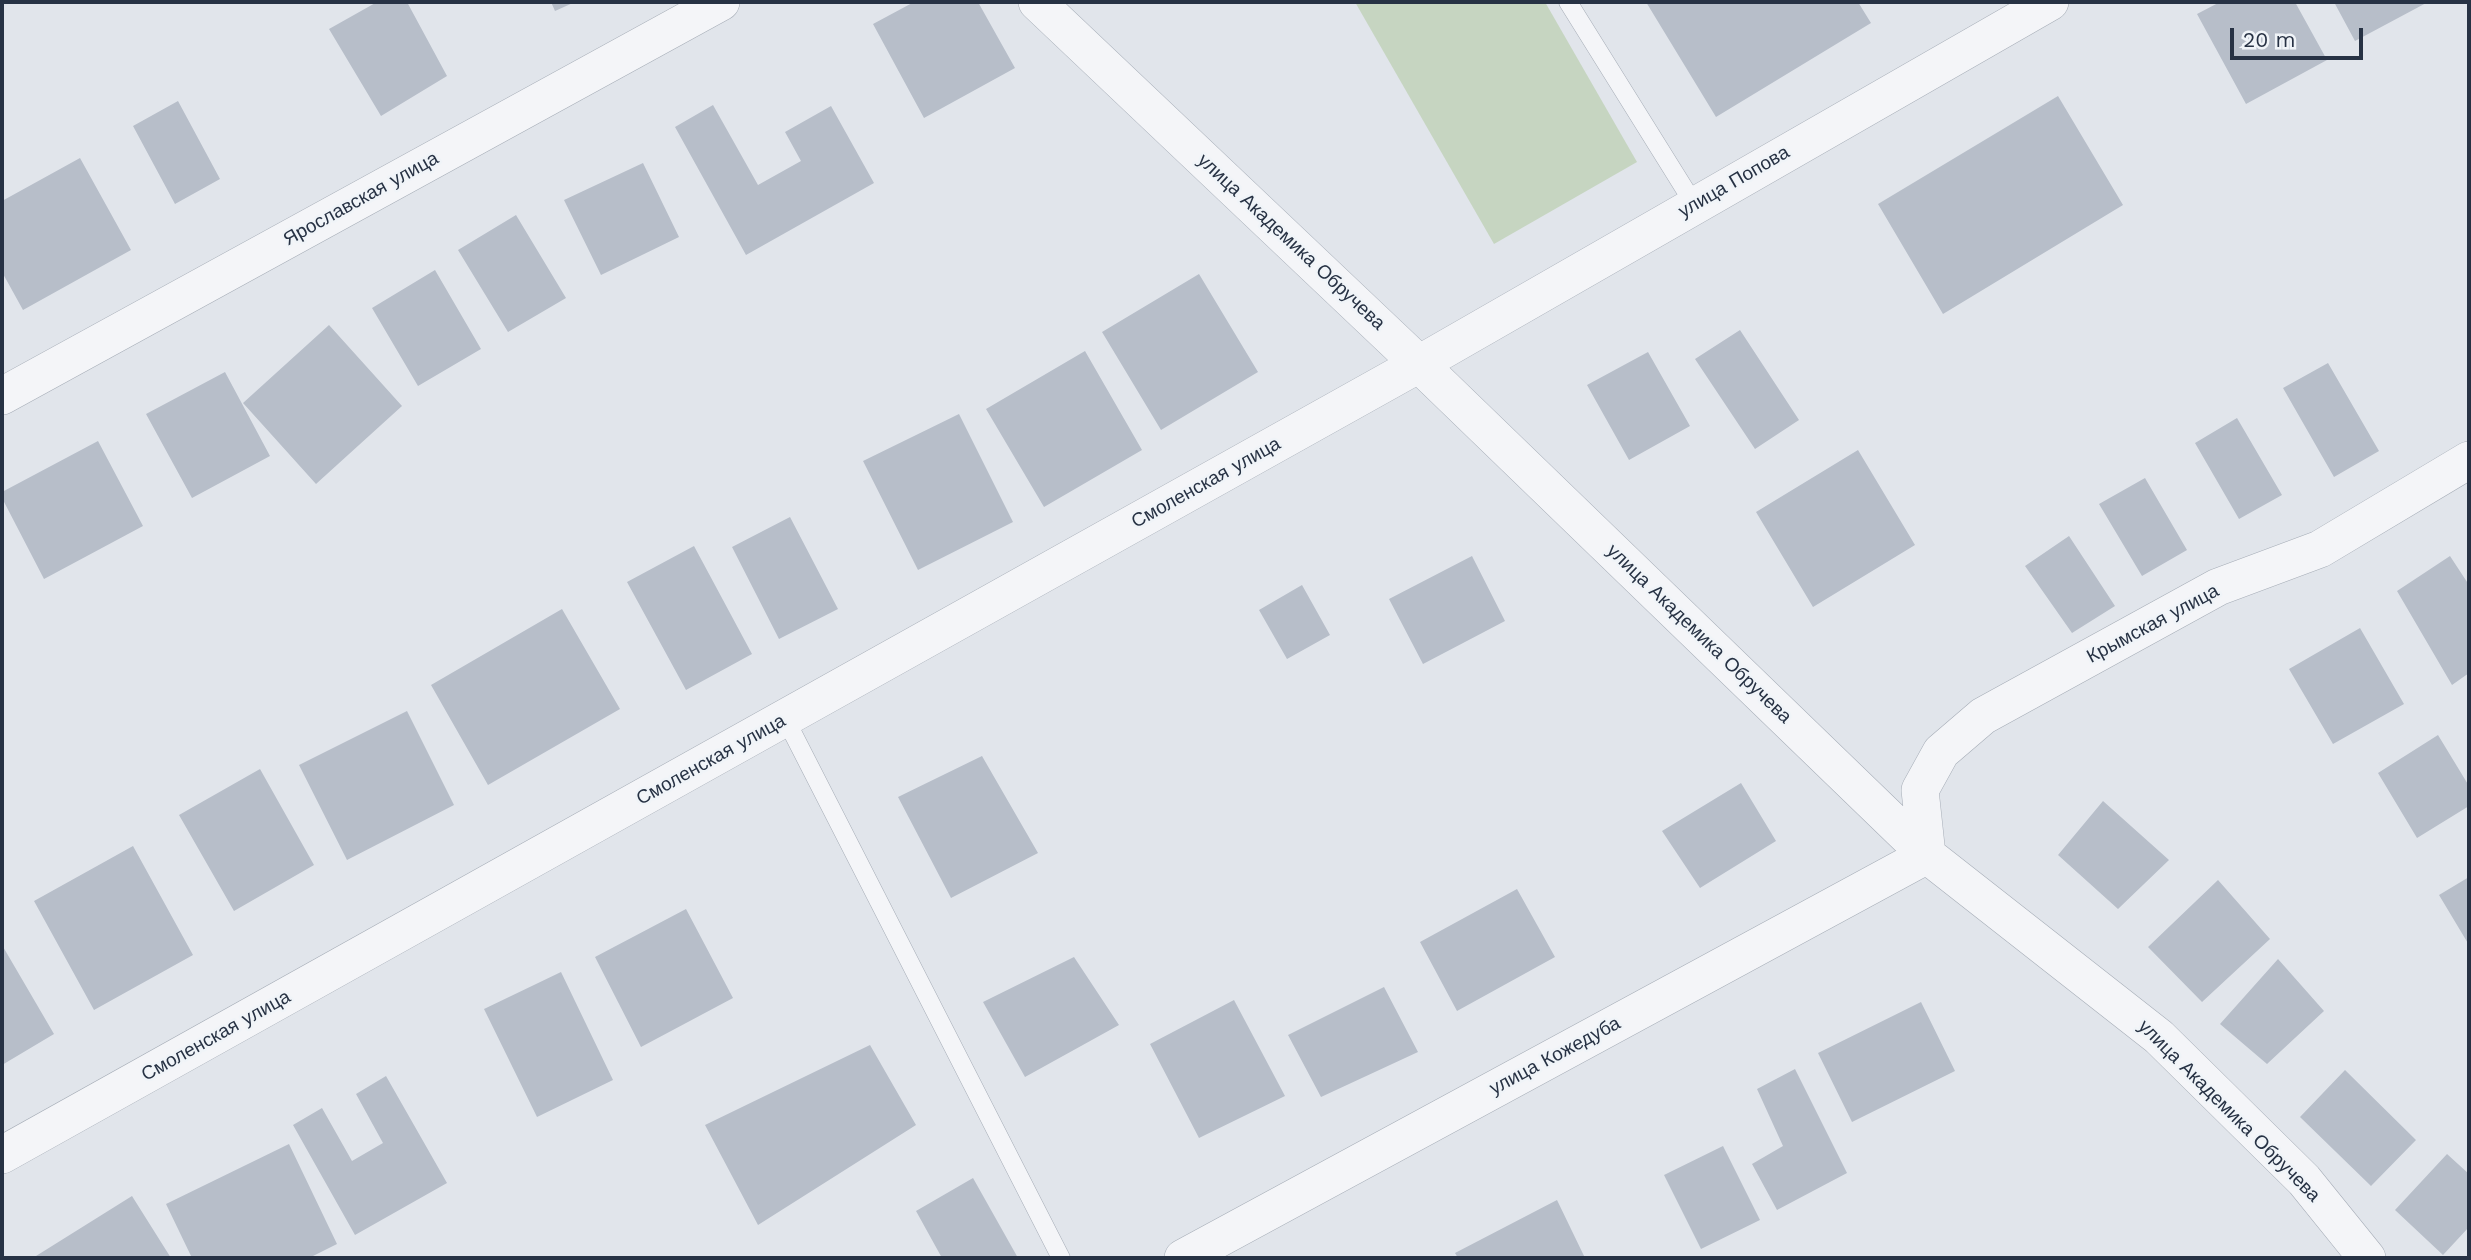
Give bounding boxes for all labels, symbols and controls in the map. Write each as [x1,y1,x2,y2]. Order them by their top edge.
scale bar [2233,14,2366,58]
text: 20 m [2243,27,2295,52]
street label: улица Попова [1675,141,1793,223]
street label: Ярославская улица [280,147,442,251]
street label: улица Академика Обручева [1192,149,1390,335]
street label: Смоленская улица [1127,433,1285,533]
street label: улица Академика Обручева [1602,540,1796,728]
street label: Крымская улица [2083,580,2223,668]
street label: Смоленская улица [632,710,790,810]
street label: Смоленская улица [137,986,295,1086]
street label: улица Кожедуба [1486,1012,1624,1100]
street label: улица Академика Обручева [2133,1015,2325,1207]

